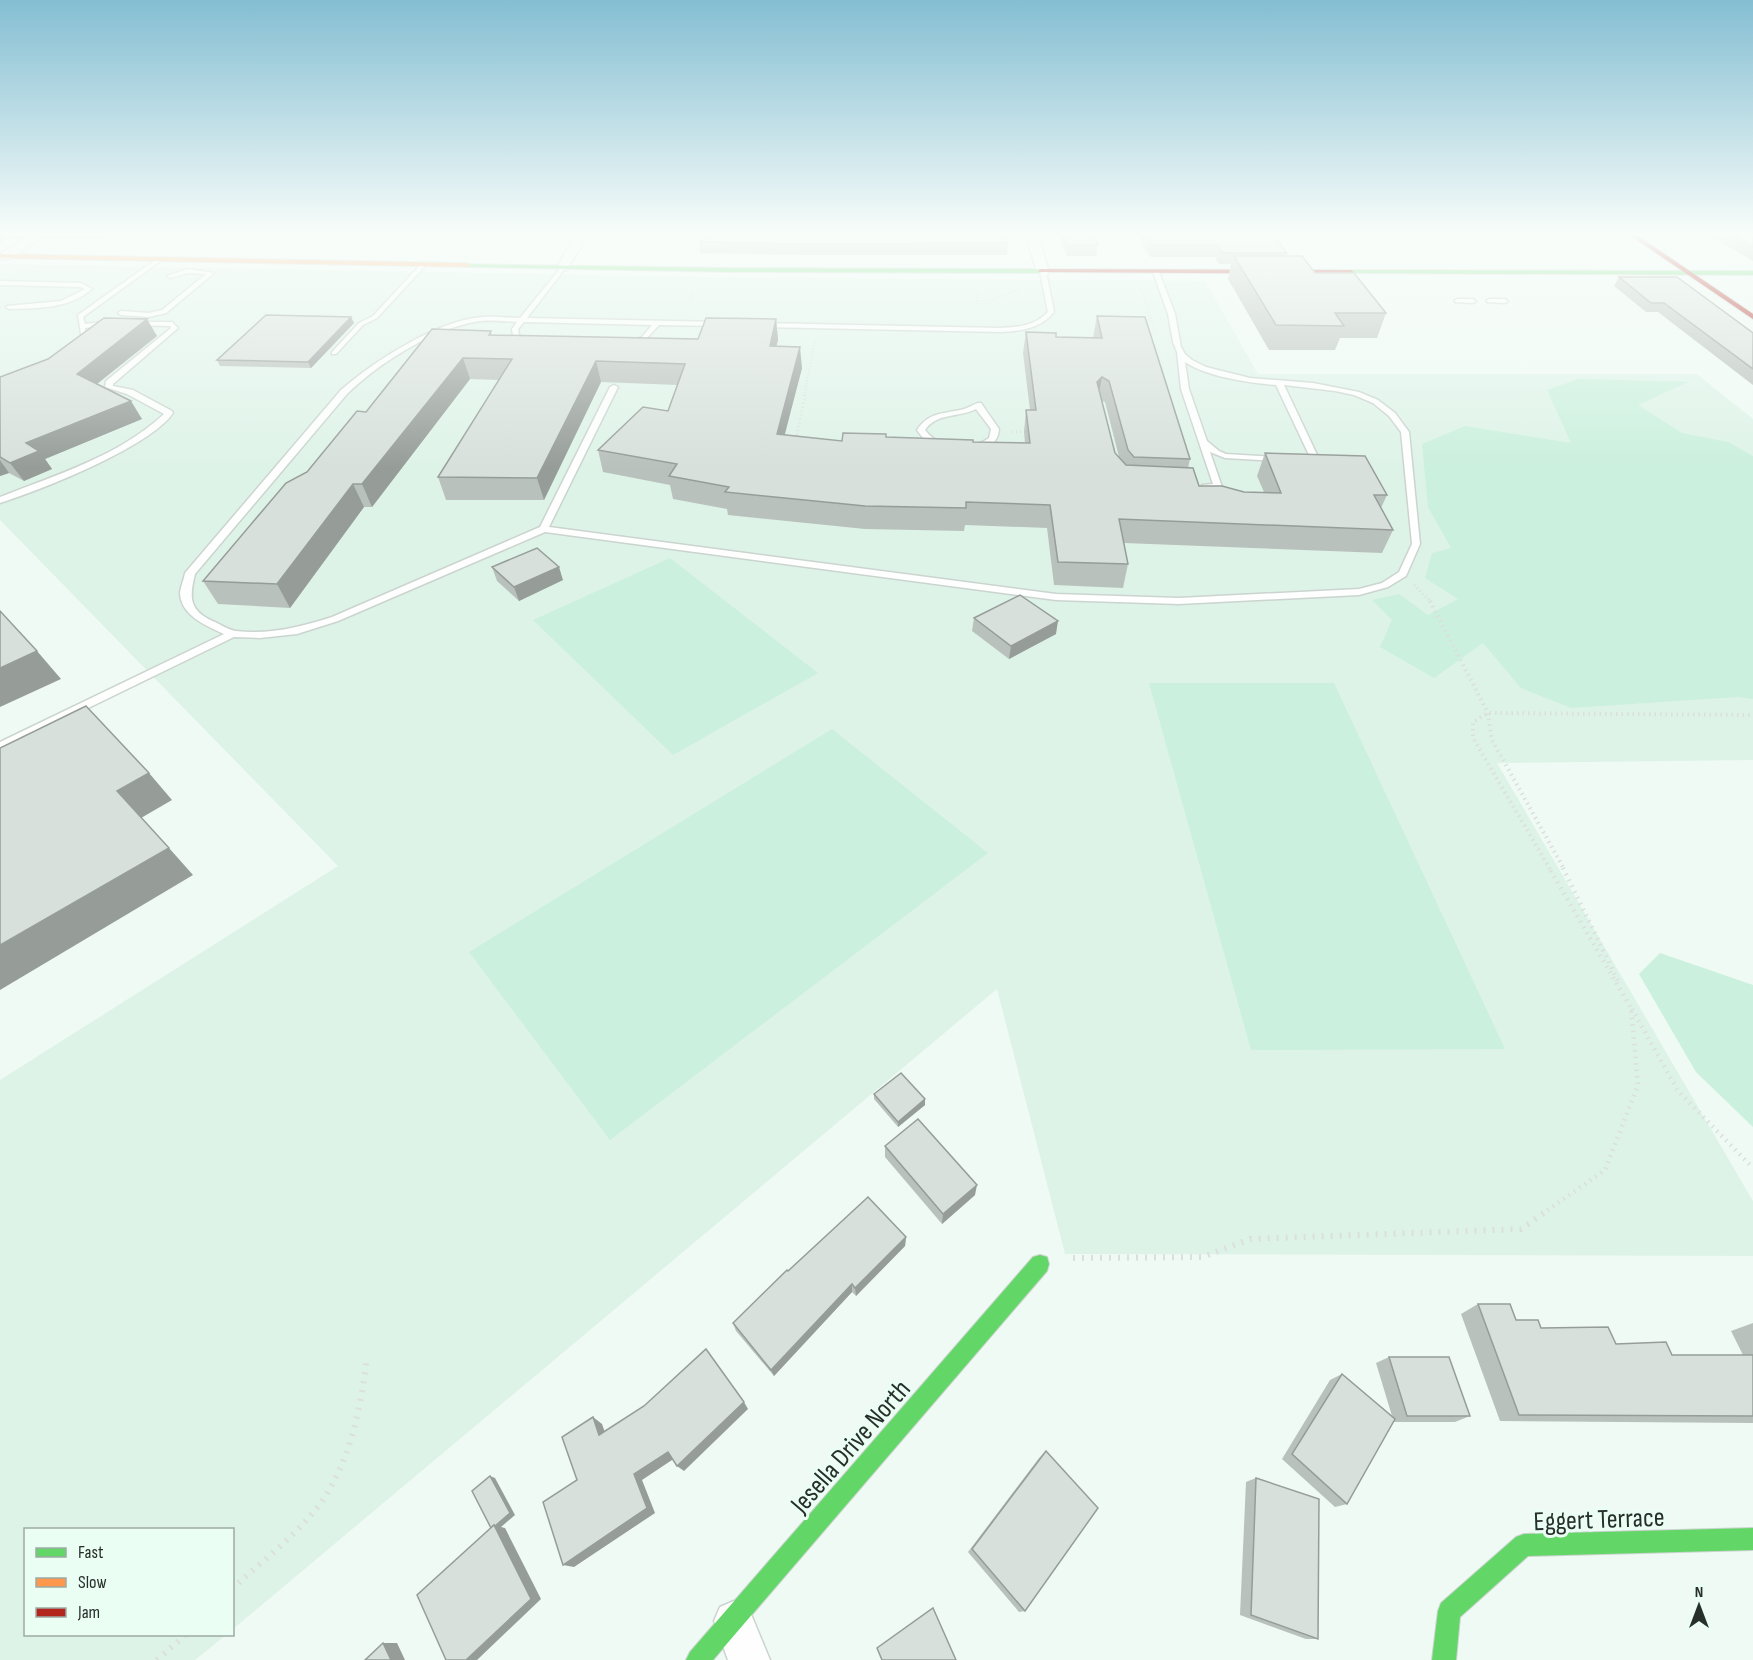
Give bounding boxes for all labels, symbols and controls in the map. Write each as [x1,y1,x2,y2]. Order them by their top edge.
street label: Jesella Drive North [784,1374,918,1521]
street label: Eggert Terrace [1533,1502,1665,1538]
legend [24,1528,234,1636]
text: Fast [78,1542,104,1563]
text: Slow [78,1572,107,1593]
north arrow [1669,1576,1729,1636]
text: N [1695,1583,1703,1602]
text: Jam [77,1602,100,1623]

